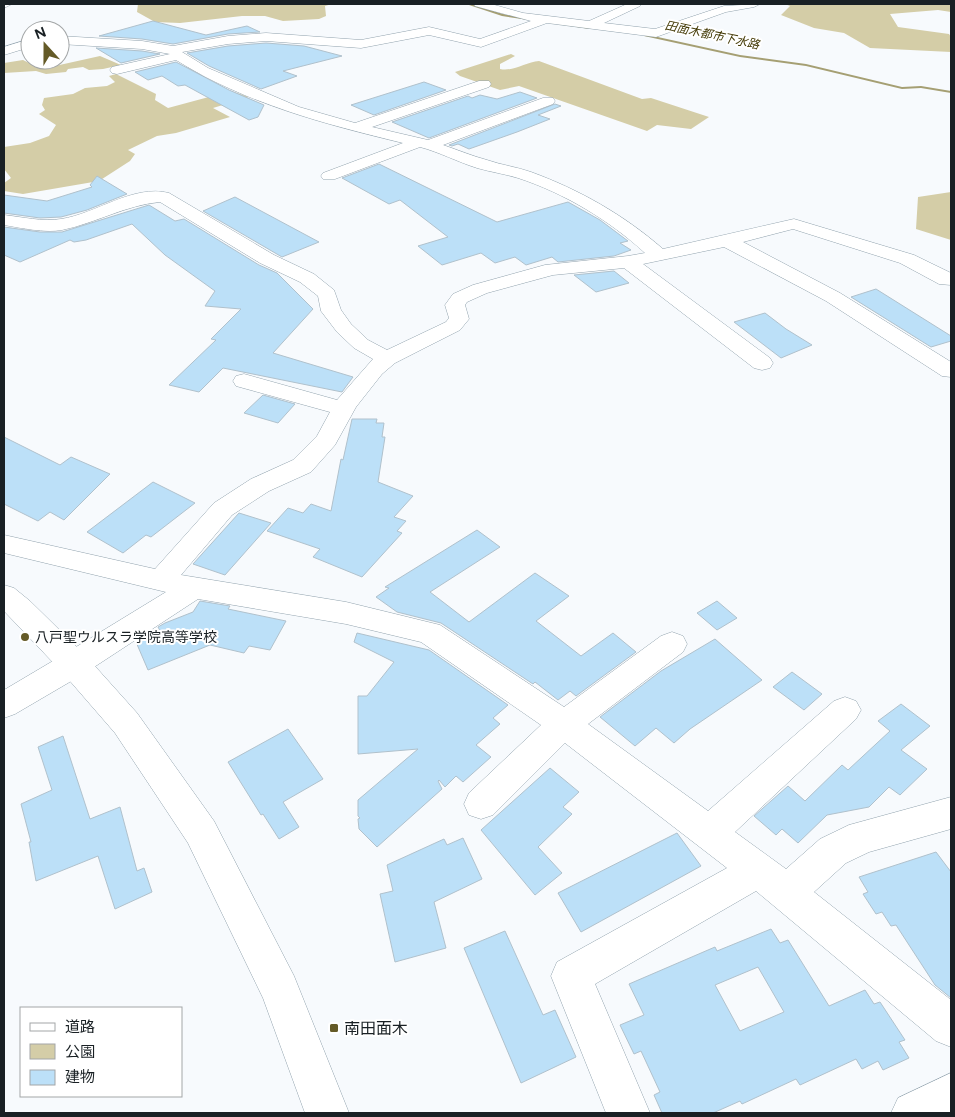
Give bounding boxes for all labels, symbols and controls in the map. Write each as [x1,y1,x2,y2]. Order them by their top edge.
water label: 田面木都市下水路 [664,18,761,52]
north arrow [20,20,70,70]
text: N [32,23,49,43]
place label: 八戸聖ウルスラ学院高等学校 [35,629,217,646]
marker: 八戸聖ウルスラ学院高等学校 [19,631,31,643]
legend [20,1007,182,1097]
text: 道路 [65,1018,95,1036]
place label: 南田面木 [344,1019,408,1038]
marker: 南田面木 [328,1022,340,1034]
text: 公園 [65,1043,95,1061]
text: 建物 [65,1068,95,1086]

